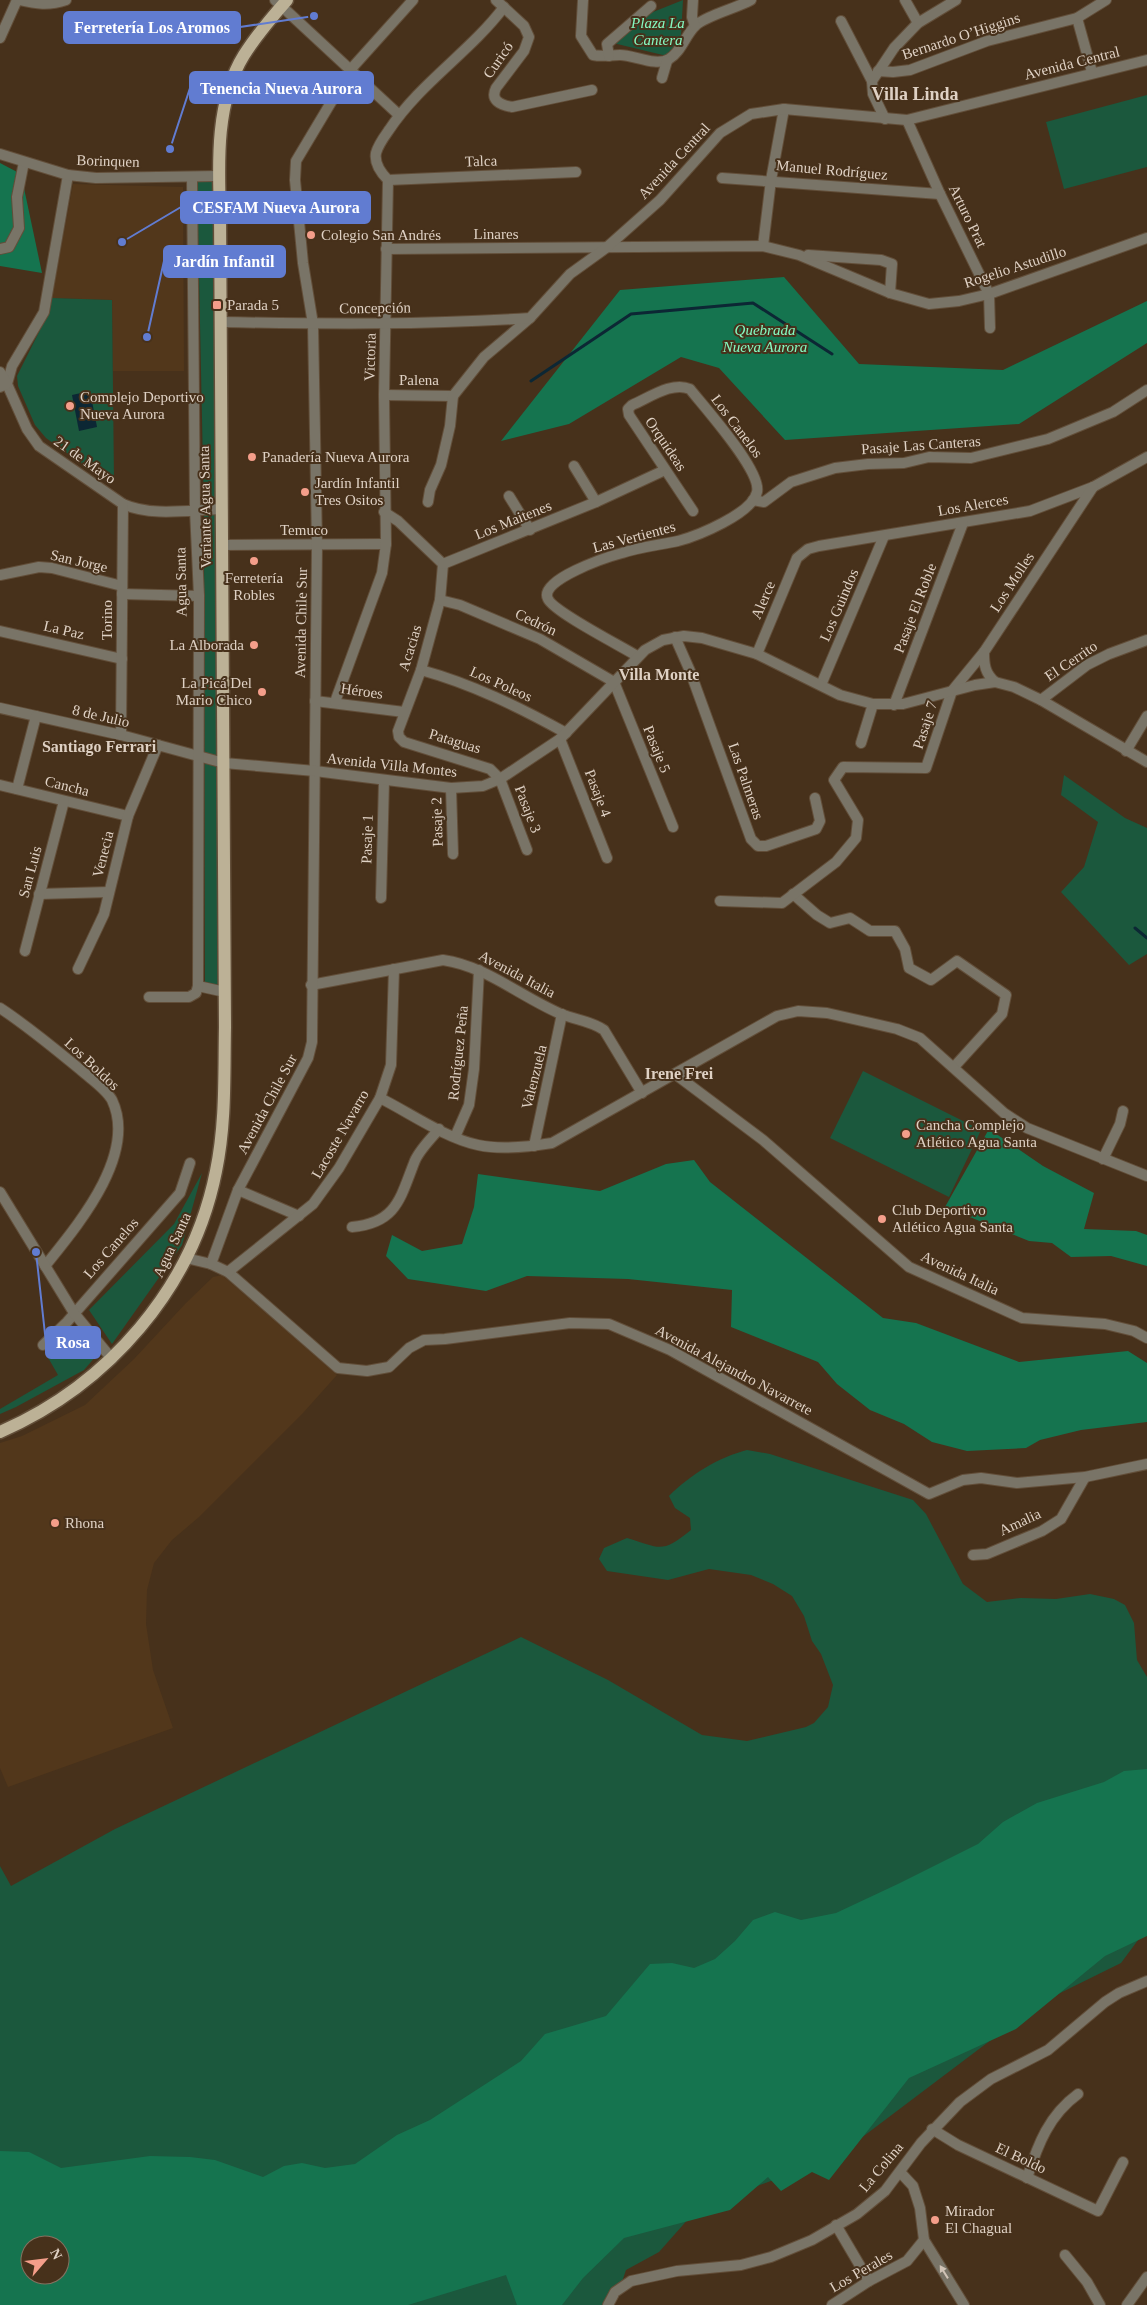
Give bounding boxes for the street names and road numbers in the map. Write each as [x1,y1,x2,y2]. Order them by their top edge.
street label: Bernardo O’Higgins [900,9,1022,63]
street label: Curicó [480,39,516,81]
street label: Avenida Central [1023,43,1121,83]
street label: Avenida Central [635,120,713,202]
street label: Borinquen [76,152,140,170]
street label: Talca [465,152,498,170]
street label: Manuel Rodríguez [775,157,889,183]
street label: Arturo Prat [946,182,990,251]
street label: Linares [474,226,519,242]
street label: Rogelio Astudillo [962,243,1068,291]
street label: Concepción [339,299,411,317]
street label: Victoria [361,332,379,381]
street label: Palena [399,372,439,388]
street label: Los Canelos [708,391,766,461]
street label: Orquideas [642,414,690,474]
street label: 21 de Mayo [51,433,119,487]
street label: Pasaje Las Canteras [861,433,982,457]
street label: Variante Agua Santa [196,445,214,568]
street label: Los Alerces [937,491,1010,519]
street label: Los Maitenes [472,497,554,543]
street label: Las Vertientes [591,518,677,556]
street label: Temuco [280,522,328,538]
street label: San Jorge [49,547,110,575]
street label: Agua Santa [172,547,190,617]
street label: Los Molles [987,549,1037,615]
street label: Pasaje El Roble [891,560,940,655]
street label: Los Guindos [817,566,861,644]
street label: Avenida Chile Sur [292,568,310,678]
street label: Alerce [748,578,778,622]
street label: Torino [99,600,115,640]
street label: Cedrón [513,605,560,639]
street label: La Paz [42,618,86,643]
street label: Acacias [395,623,425,673]
street label: El Cerrito [1042,638,1100,684]
street label: Los Poleos [467,663,535,705]
street label: Héroes [340,680,384,702]
street label: Pasaje 7 [910,698,940,751]
street label: 8 de Julio [71,702,131,730]
street label: Pasaje 5 [640,723,674,775]
street label: Pataguas [427,726,483,756]
street label: Las Palmeras [725,740,767,822]
street label: Avenida Villa Montes [326,750,458,780]
street label: Pasaje 4 [582,767,615,819]
street label: Cancha [43,773,91,799]
street label: Pasaje 3 [512,783,544,835]
street label: Pasaje 2 [428,797,446,847]
street label: Pasaje 1 [358,814,376,864]
street label: Venecia [89,829,117,879]
street label: San Luis [15,844,45,900]
street label: Avenida Italia [476,947,558,1001]
street label: Rodríguez Peña [445,1004,471,1101]
street label: Los Boldos [61,1035,123,1093]
street label: Valenzuela [518,1043,550,1111]
street label: Avenida Chile Sur [234,1051,300,1157]
street label: Lacoste Navarro [308,1087,372,1181]
street label: Agua Santa [150,1210,194,1280]
street label: Los Canelos [80,1214,142,1281]
street label: Avenida Italia [918,1248,1002,1298]
street label: Avenida Alejandro Navarrete [653,1322,816,1418]
street label: Amalia [997,1505,1044,1539]
street label: La Colina [856,2139,906,2195]
street label: El Boldo [993,2139,1049,2177]
street label: Los Perales [827,2247,895,2295]

